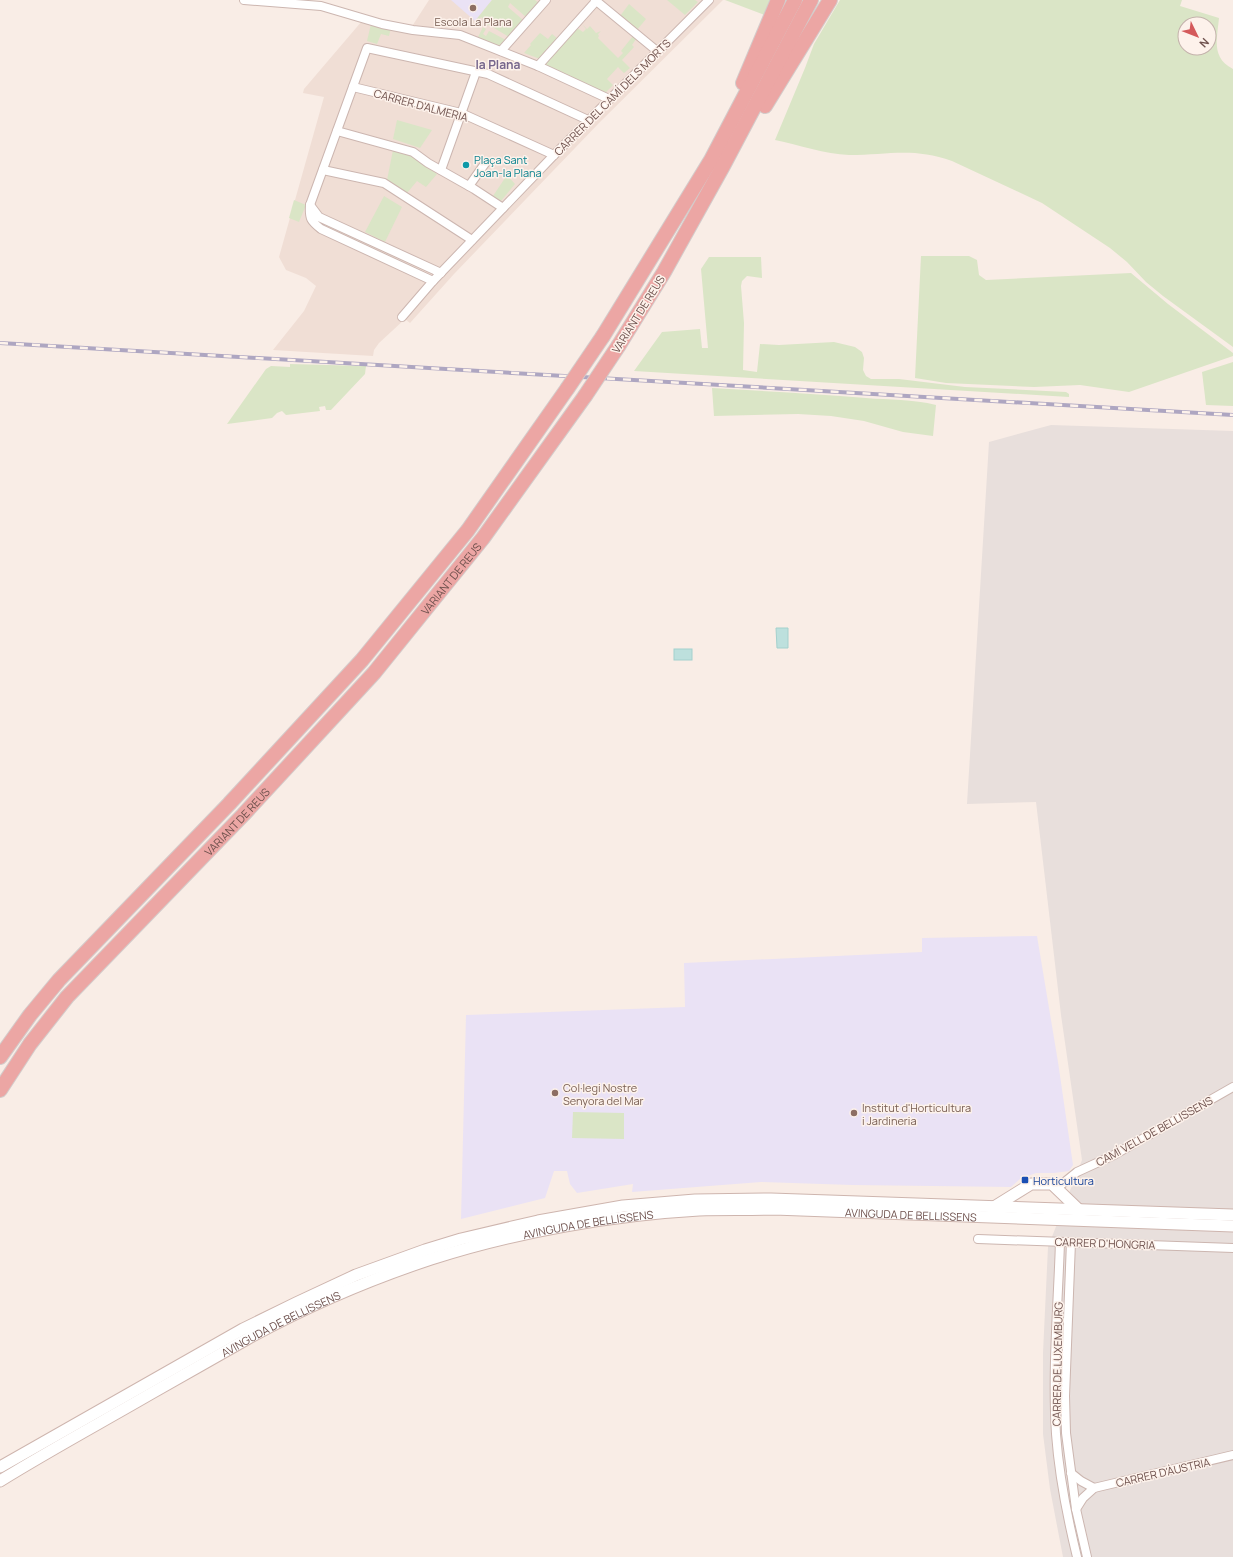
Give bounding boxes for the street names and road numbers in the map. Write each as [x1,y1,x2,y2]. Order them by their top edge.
street label: CARRER DEL CAMÍ DELS MORTS [550,35,674,159]
street label: CARRER D'ALMERIA [372,85,470,125]
street label: VARIANT DE REUS [608,272,668,356]
street label: VARIANT DE REUS [417,539,484,617]
street label: VARIANT DE REUS [201,784,273,858]
street label: CAMÍ VELL DE BELLISSENS [1093,1092,1215,1169]
street label: AVINGUDA DE BELLISSENS [845,1204,977,1224]
street label: AVINGUDA DE BELLISSENS [521,1206,654,1242]
street label: CARRER D'HONGRIA [1054,1234,1156,1252]
street label: AVINGUDA DE BELLISSENS [218,1287,343,1360]
street label: CARRER DE LUXEMBURG [1048,1301,1066,1426]
street label: CARRER D'ÀUSTRIA [1114,1454,1212,1490]

